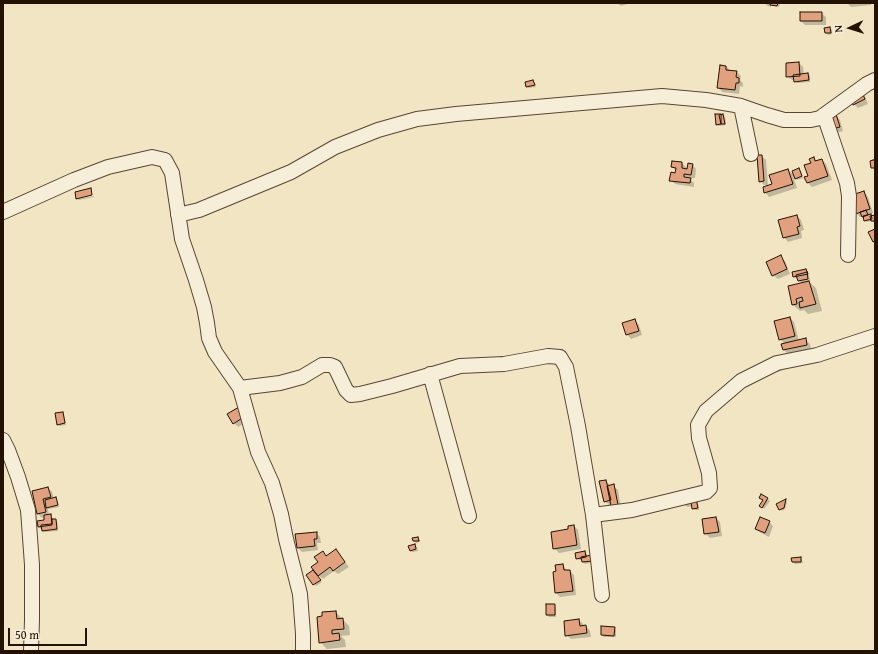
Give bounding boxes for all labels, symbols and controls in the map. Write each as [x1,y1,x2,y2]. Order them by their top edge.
north arrow [830,8,870,48]
text: N [830,25,846,33]
scale bar [10,620,89,646]
text: 50 m [15,626,39,643]

